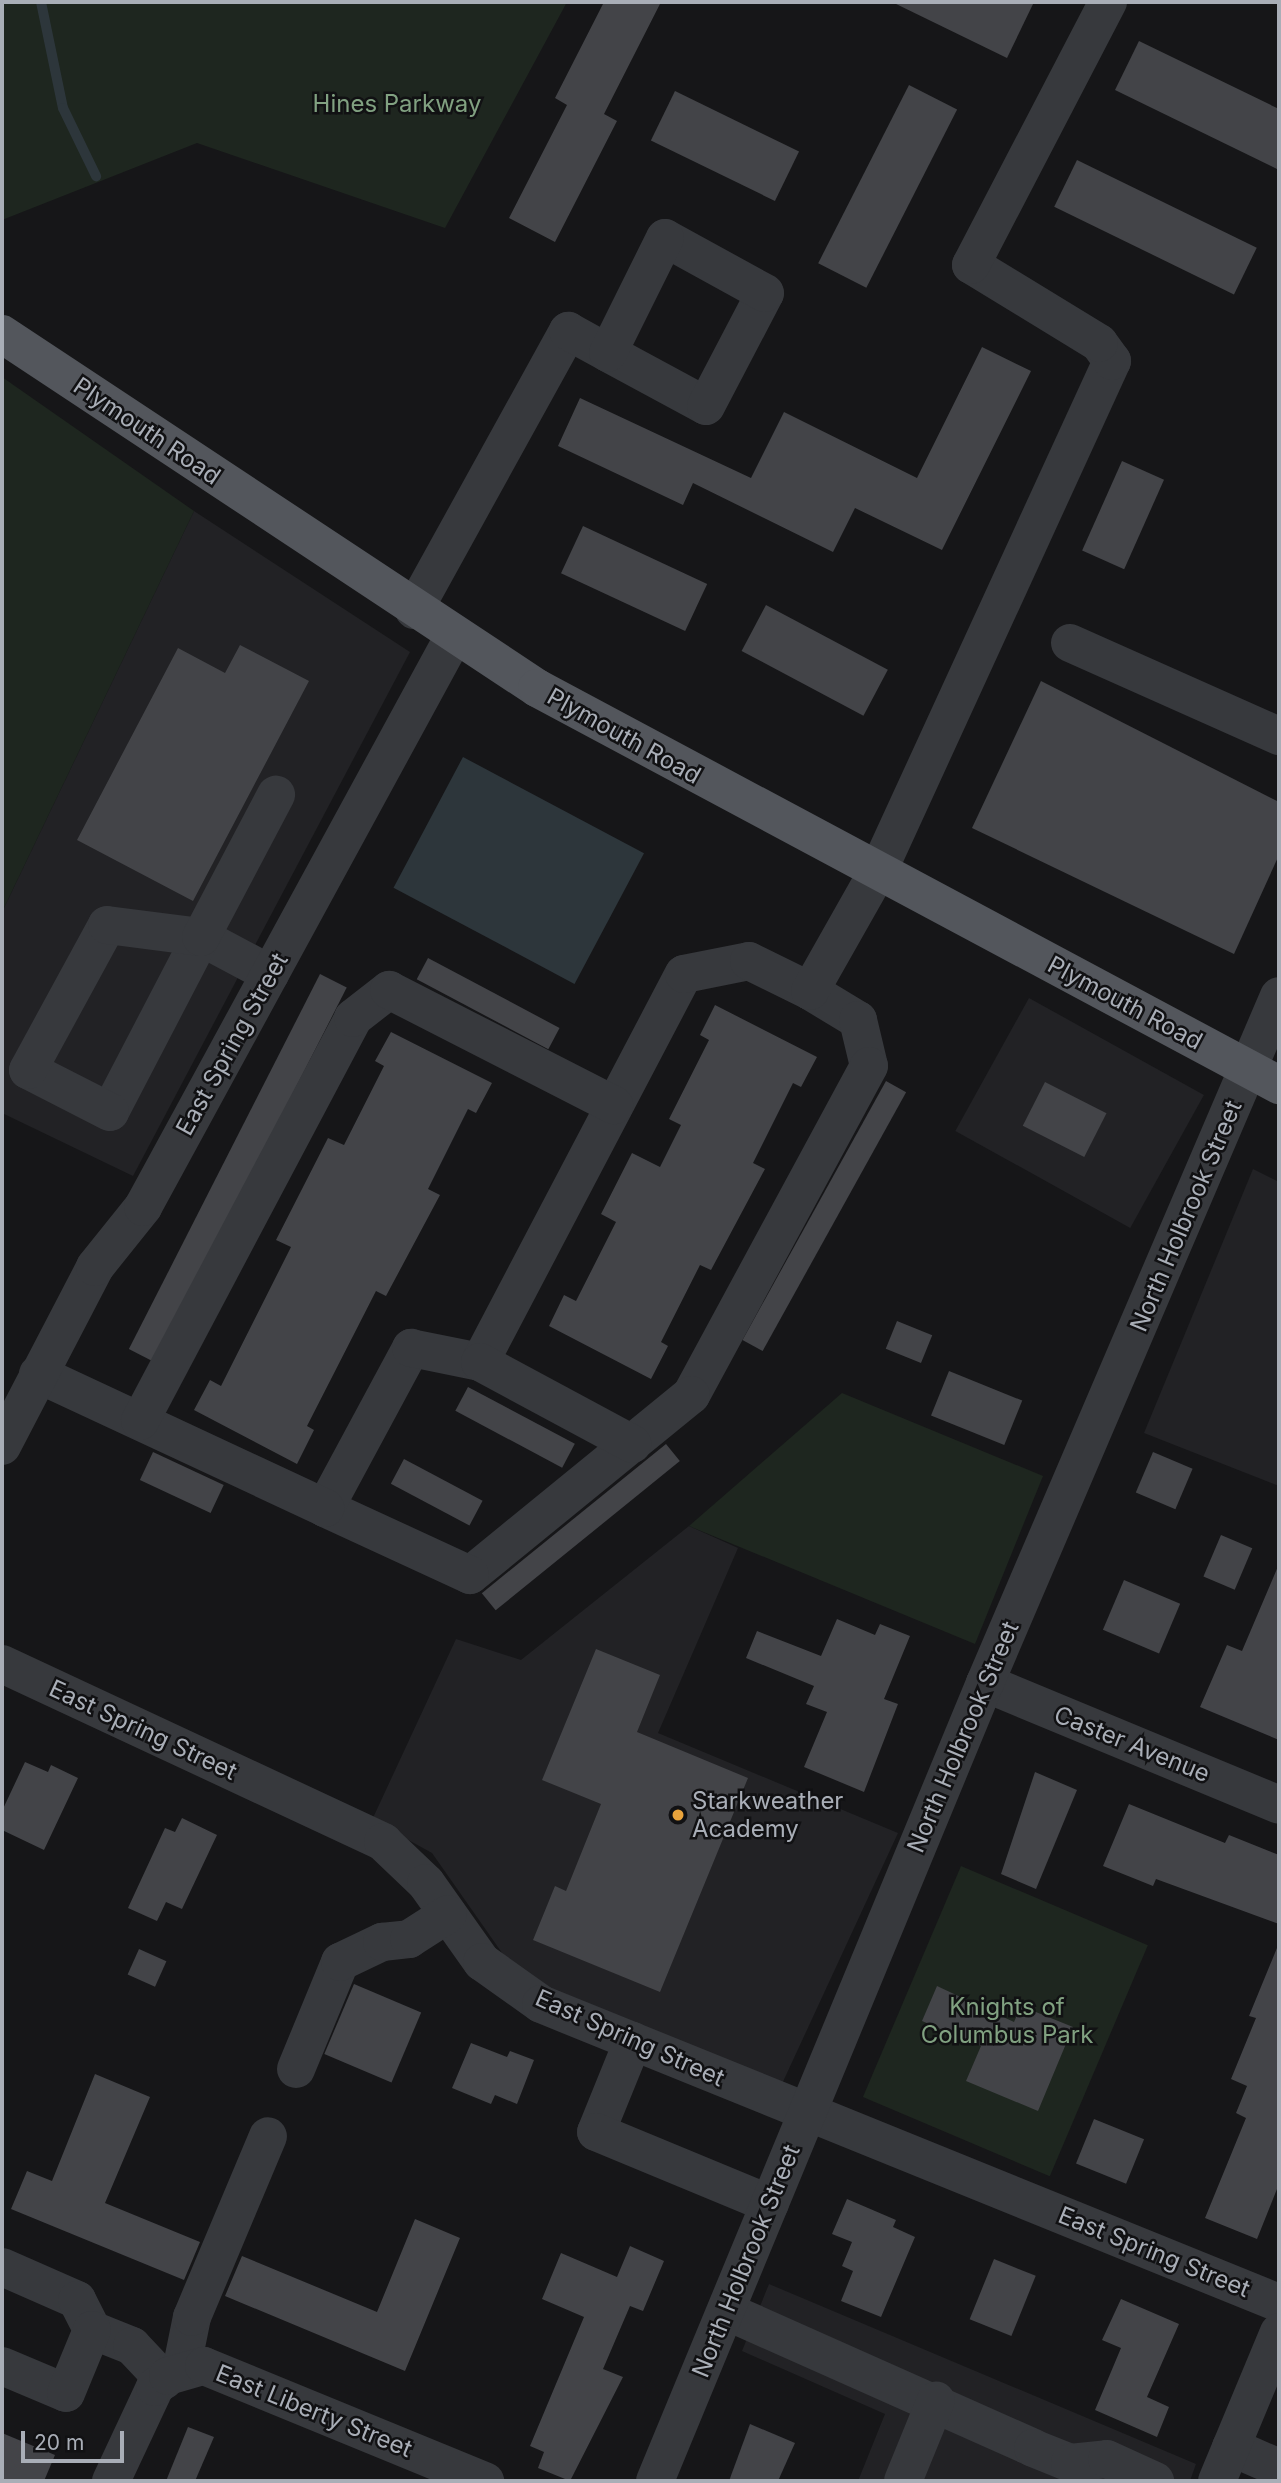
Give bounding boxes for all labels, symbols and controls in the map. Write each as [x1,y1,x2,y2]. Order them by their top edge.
park label: Hines Parkway [313,90,481,118]
street label: Plymouth Road [68,371,226,491]
street label: Plymouth Road [542,682,706,790]
street label: East Spring Street [170,948,294,1140]
street label: Plymouth Road [1043,950,1207,1056]
street label: North Holbrook Street [1124,1096,1248,1336]
street label: North Holbrook Street [901,1617,1025,1857]
street label: East Spring Street [45,1674,241,1786]
street label: Caster Avenue [1050,1700,1214,1788]
place label: Starkweather Academy [692,1787,843,1843]
marker: Starkweather Academy [670,1807,686,1823]
street label: East Spring Street [531,1983,729,2093]
park label: Knights of Columbus Park [921,1993,1093,2049]
street label: North Holbrook Street [686,2140,806,2382]
street label: East Spring Street [1054,2200,1254,2304]
street label: East Liberty Street [212,2359,416,2463]
scale bar [24,2416,128,2460]
text: 20 m [34,2430,84,2455]

